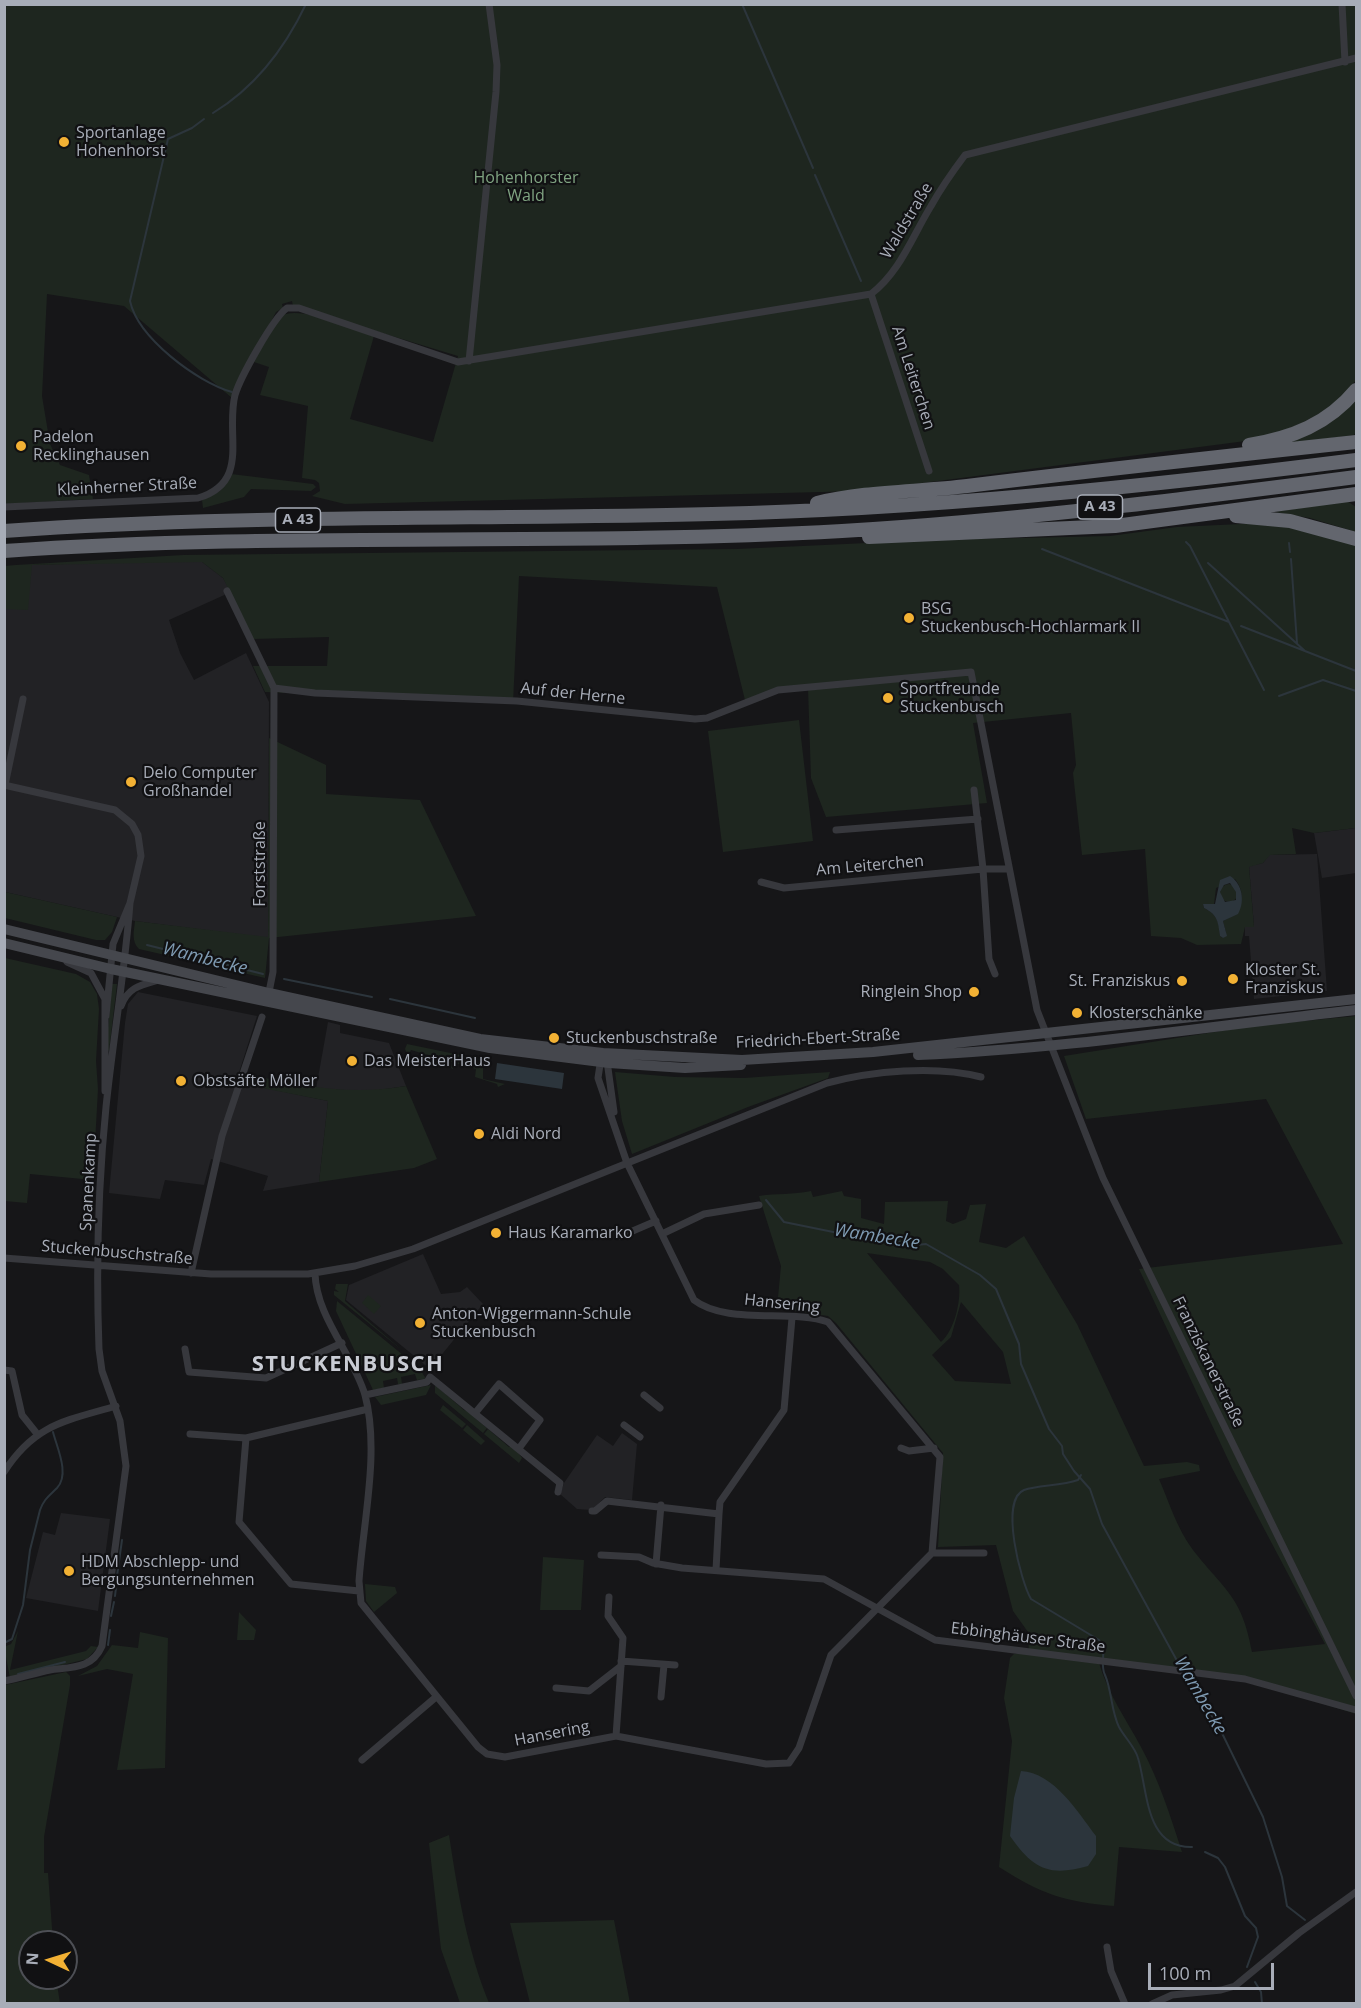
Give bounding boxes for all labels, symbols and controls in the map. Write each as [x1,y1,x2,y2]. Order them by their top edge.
place label: Sportanlage Hohenhorst [76,123,166,161]
marker: Sportanlage Hohenhorst [57,135,71,149]
park label: Hohenhorster Wald [474,168,578,206]
street label: Waldstraße [877,180,937,262]
street label: Am Leiterchen [887,324,939,432]
place label: Padelon Recklinghausen [33,427,149,465]
marker: Padelon Recklinghausen [14,439,28,453]
street label: Kleinherner Straße [56,474,198,500]
road number: A 43 [1078,495,1122,519]
road number: A 43 [276,508,320,532]
place label: BSG Stuckenbusch-Hochlarmark II [921,599,1140,637]
marker: BSG Stuckenbusch-Hochlarmark II [902,611,916,625]
street label: Auf der Herne [520,679,626,709]
place label: Sportfreunde Stuckenbusch [900,679,1004,717]
marker: Sportfreunde Stuckenbusch [881,691,895,705]
place label: Delo Computer Großhandel [143,763,257,801]
marker: Delo Computer Großhandel [124,775,138,789]
street label: Forststraße [250,821,270,907]
street label: Am Leiterchen [815,852,925,880]
water label: Wambecke [160,938,250,980]
place label: Kloster St. Franziskus [1245,960,1324,998]
place label: St. Franziskus [1069,971,1170,991]
marker: Kloster St. Franziskus [1226,972,1240,986]
marker: St. Franziskus [1175,974,1189,988]
place label: Ringlein Shop [861,982,962,1002]
marker: Ringlein Shop [967,985,981,999]
place label: Klosterschänke [1089,1003,1203,1023]
marker: Klosterschänke [1070,1006,1084,1020]
street label: Friedrich-Ebert-Straße [735,1025,901,1053]
place label: Stuckenbuschstraße [566,1028,718,1048]
marker: Stuckenbuschstraße [547,1031,561,1045]
place label: Das MeisterHaus [364,1051,491,1071]
marker: Das MeisterHaus [345,1054,359,1068]
place label: Obstsäfte Möller [193,1071,317,1091]
marker: Obstsäfte Möller [174,1074,188,1088]
place label: Aldi Nord [491,1124,561,1144]
marker: Aldi Nord [472,1127,486,1141]
street label: Spanenkamp [77,1133,101,1231]
water label: Wambecke [833,1220,921,1254]
place label: Haus Karamarko [508,1223,633,1243]
marker: Haus Karamarko [489,1226,503,1240]
street label: Stuckenbuschstraße [41,1237,193,1269]
street label: Hansering [743,1290,821,1318]
street label: Franziskanerstraße [1168,1294,1248,1430]
place label: Anton-Wiggermann-Schule Stuckenbusch [432,1304,631,1342]
marker: Anton-Wiggermann-Schule Stuckenbusch [413,1316,427,1330]
district label: STUCKENBUSCH [252,1352,444,1378]
place label: HDM Abschlepp- und Bergungsunternehmen [81,1552,255,1590]
marker: HDM Abschlepp- und Bergungsunternehmen [62,1564,76,1578]
street label: Ebbinghäuser Straße [950,1619,1106,1657]
water label: Wambecke [1169,1653,1231,1739]
street label: Hansering [513,1717,591,1751]
north arrow [18,1930,78,1990]
scale bar [1151,1951,1277,1989]
text: N [21,1952,43,1966]
text: 100 m [1159,1961,1211,1985]

